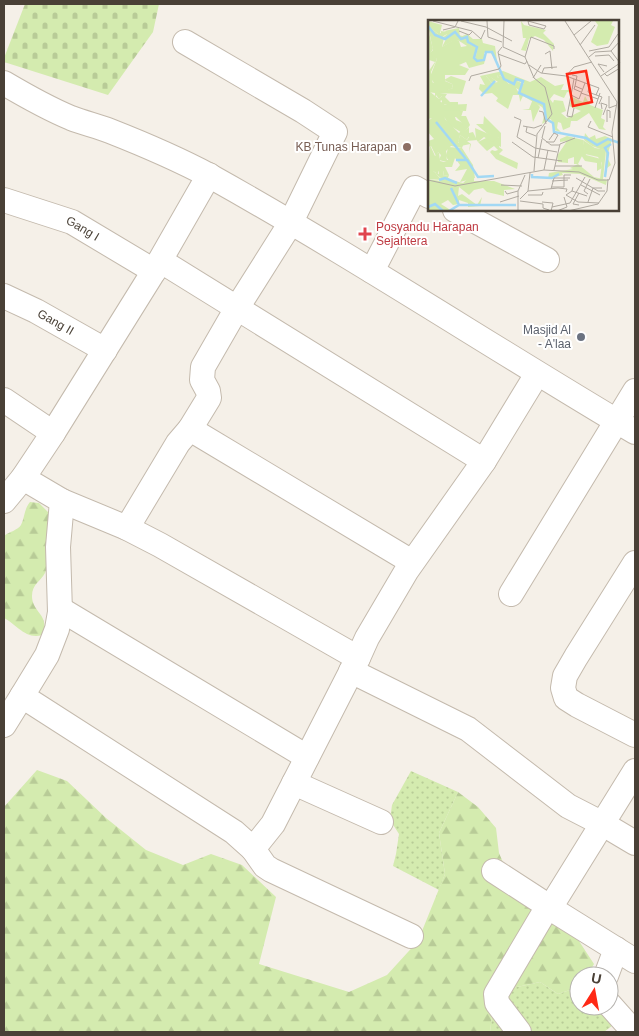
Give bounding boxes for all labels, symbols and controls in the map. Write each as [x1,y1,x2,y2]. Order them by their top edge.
inset map [428,20,619,211]
place label: KB Tunas Harapan [296,140,397,154]
marker: KB Tunas Harapan [401,141,413,153]
street label: Gang I [65,214,102,244]
place label: Posyandu Harapan Sejahtera [376,220,479,248]
marker: Posyandu Harapan Sejahtera [358,227,372,241]
street label: Gang II [35,306,76,338]
place label: Masjid Al - A'laa [523,323,571,351]
marker: Masjid Al - A'laa [575,331,587,343]
north arrow [569,966,619,1016]
text: U [590,969,603,987]

